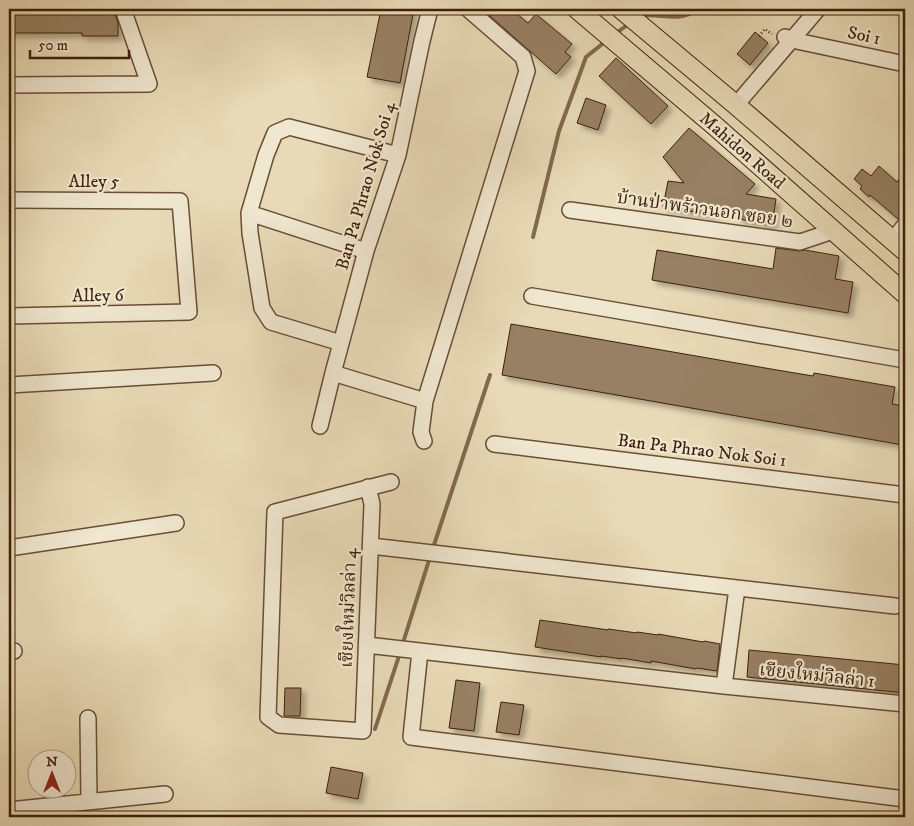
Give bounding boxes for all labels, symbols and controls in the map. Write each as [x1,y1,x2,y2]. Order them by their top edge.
street label: Soi 1 [845,22,883,50]
scale bar [30,28,129,60]
text: 50 m [38,36,68,55]
street label: Ban Pa Phrao Nok Soi 4 [331,99,401,273]
street label: Mahidon Road [695,108,789,194]
street label: Alley 5 [68,171,120,193]
street label: บ้านป่าพร้าวนอก ซอย ๒ [616,187,794,233]
street label: Alley 6 [72,285,125,307]
street label: Ban Pa Phrao Nok Soi 1 [616,430,788,472]
street label: เชียงใหม่วิลล่า 4 [334,547,362,668]
street label: เชียงใหม่วิลล่า 1 [758,657,876,693]
north arrow [28,748,78,798]
text: N [46,753,58,771]

